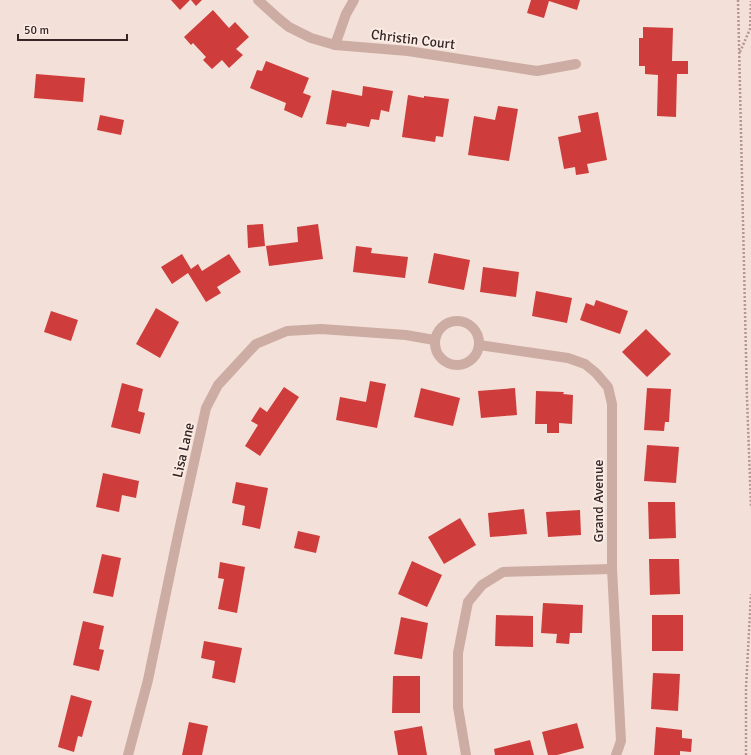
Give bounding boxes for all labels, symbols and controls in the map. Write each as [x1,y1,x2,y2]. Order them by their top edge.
scale bar [18,16,127,42]
text: 50 m [24,23,49,38]
street label: Christin Court [370,26,456,53]
street label: Lisa Lane [169,421,198,479]
street label: Grand Avenue [590,459,607,543]

